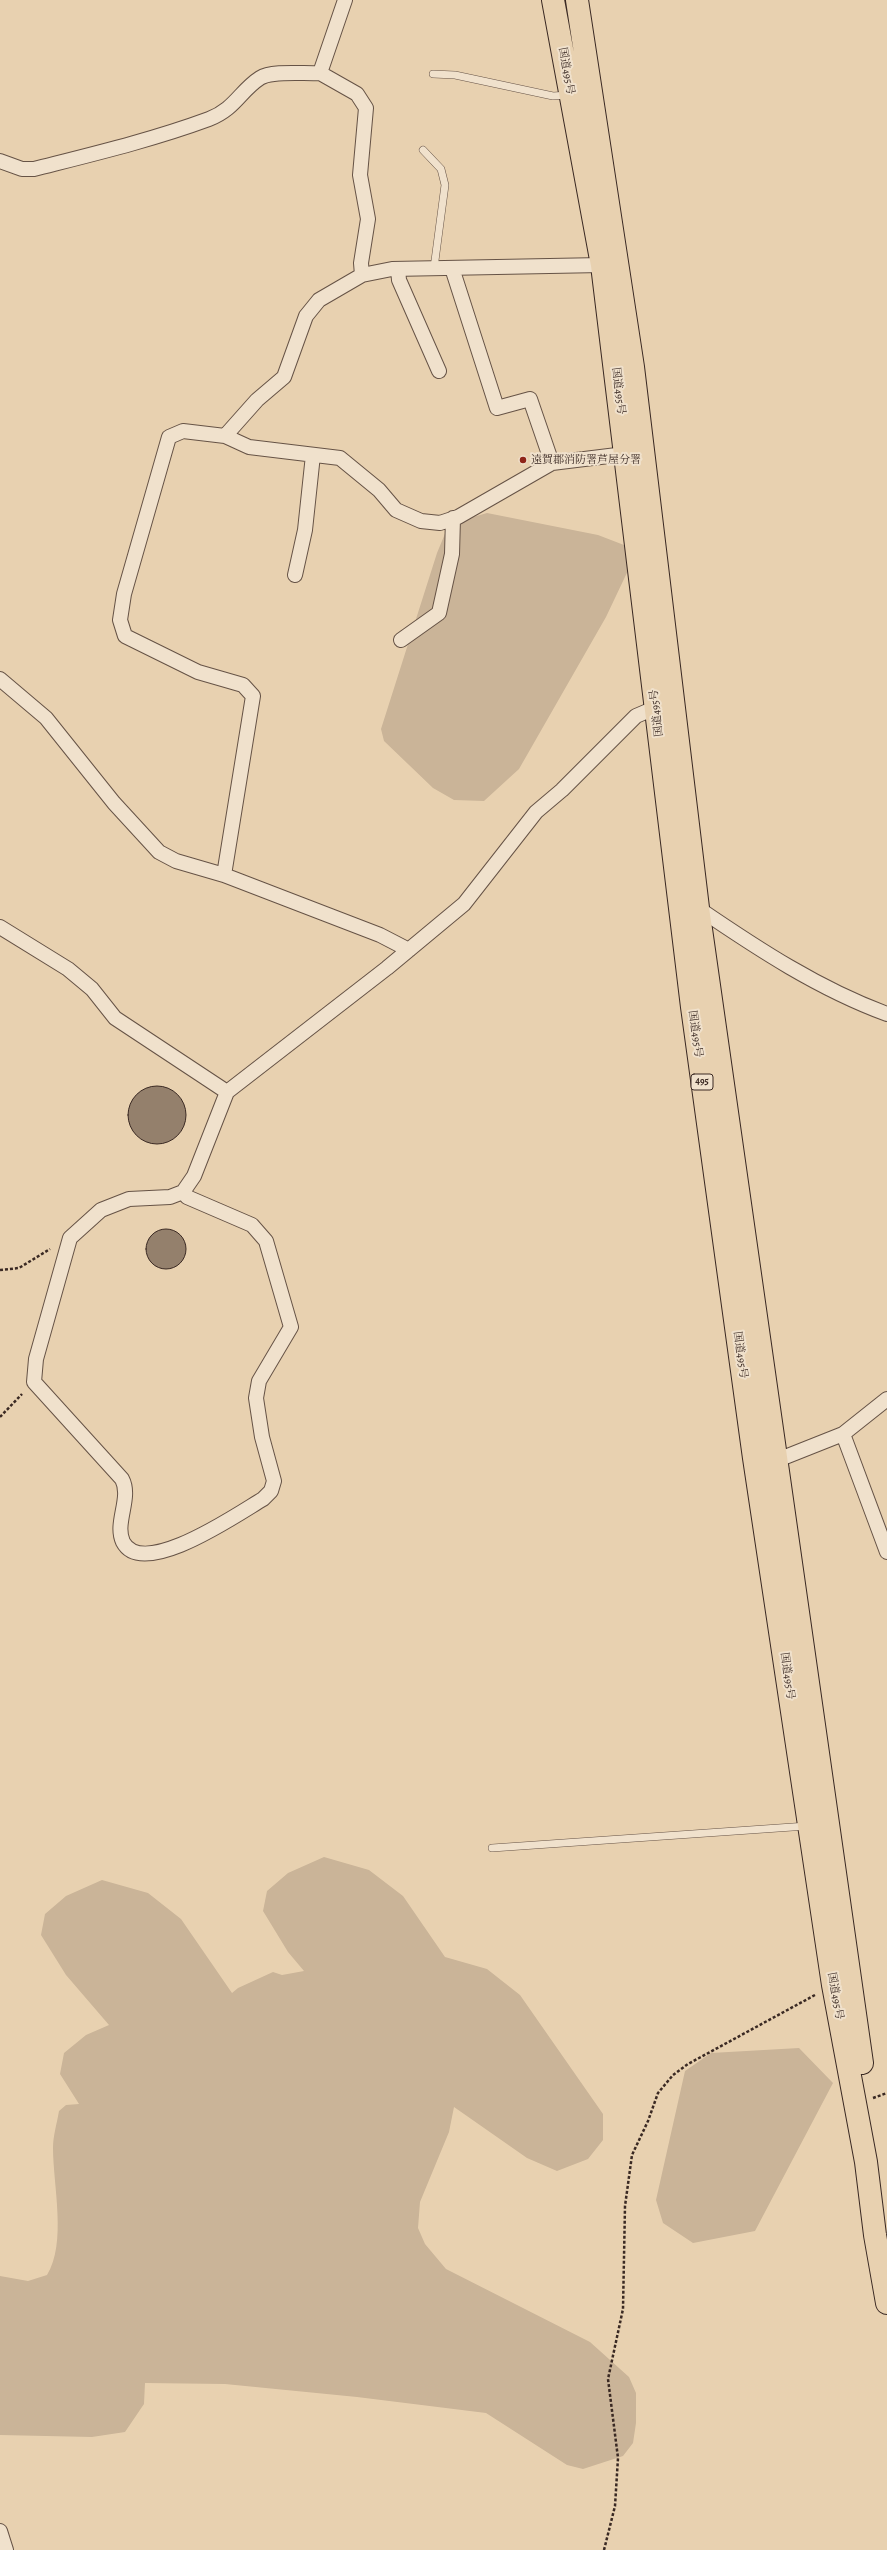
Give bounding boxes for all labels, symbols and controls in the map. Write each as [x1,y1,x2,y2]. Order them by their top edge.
street label: 国道495号 [555,46,577,96]
street label: 国道495号 [609,367,627,415]
place label: 遠賀郡消防署芦屋分署 [531,453,641,467]
marker: 遠賀郡消防署芦屋分署 [518,455,528,465]
street label: 国道495号 [648,689,666,737]
street label: 国道495号 [685,1009,705,1059]
road number: 495 [691,1074,713,1090]
street label: 国道495号 [730,1330,750,1380]
street label: 国道495号 [777,1651,797,1701]
street label: 国道495号 [824,1971,846,2021]

